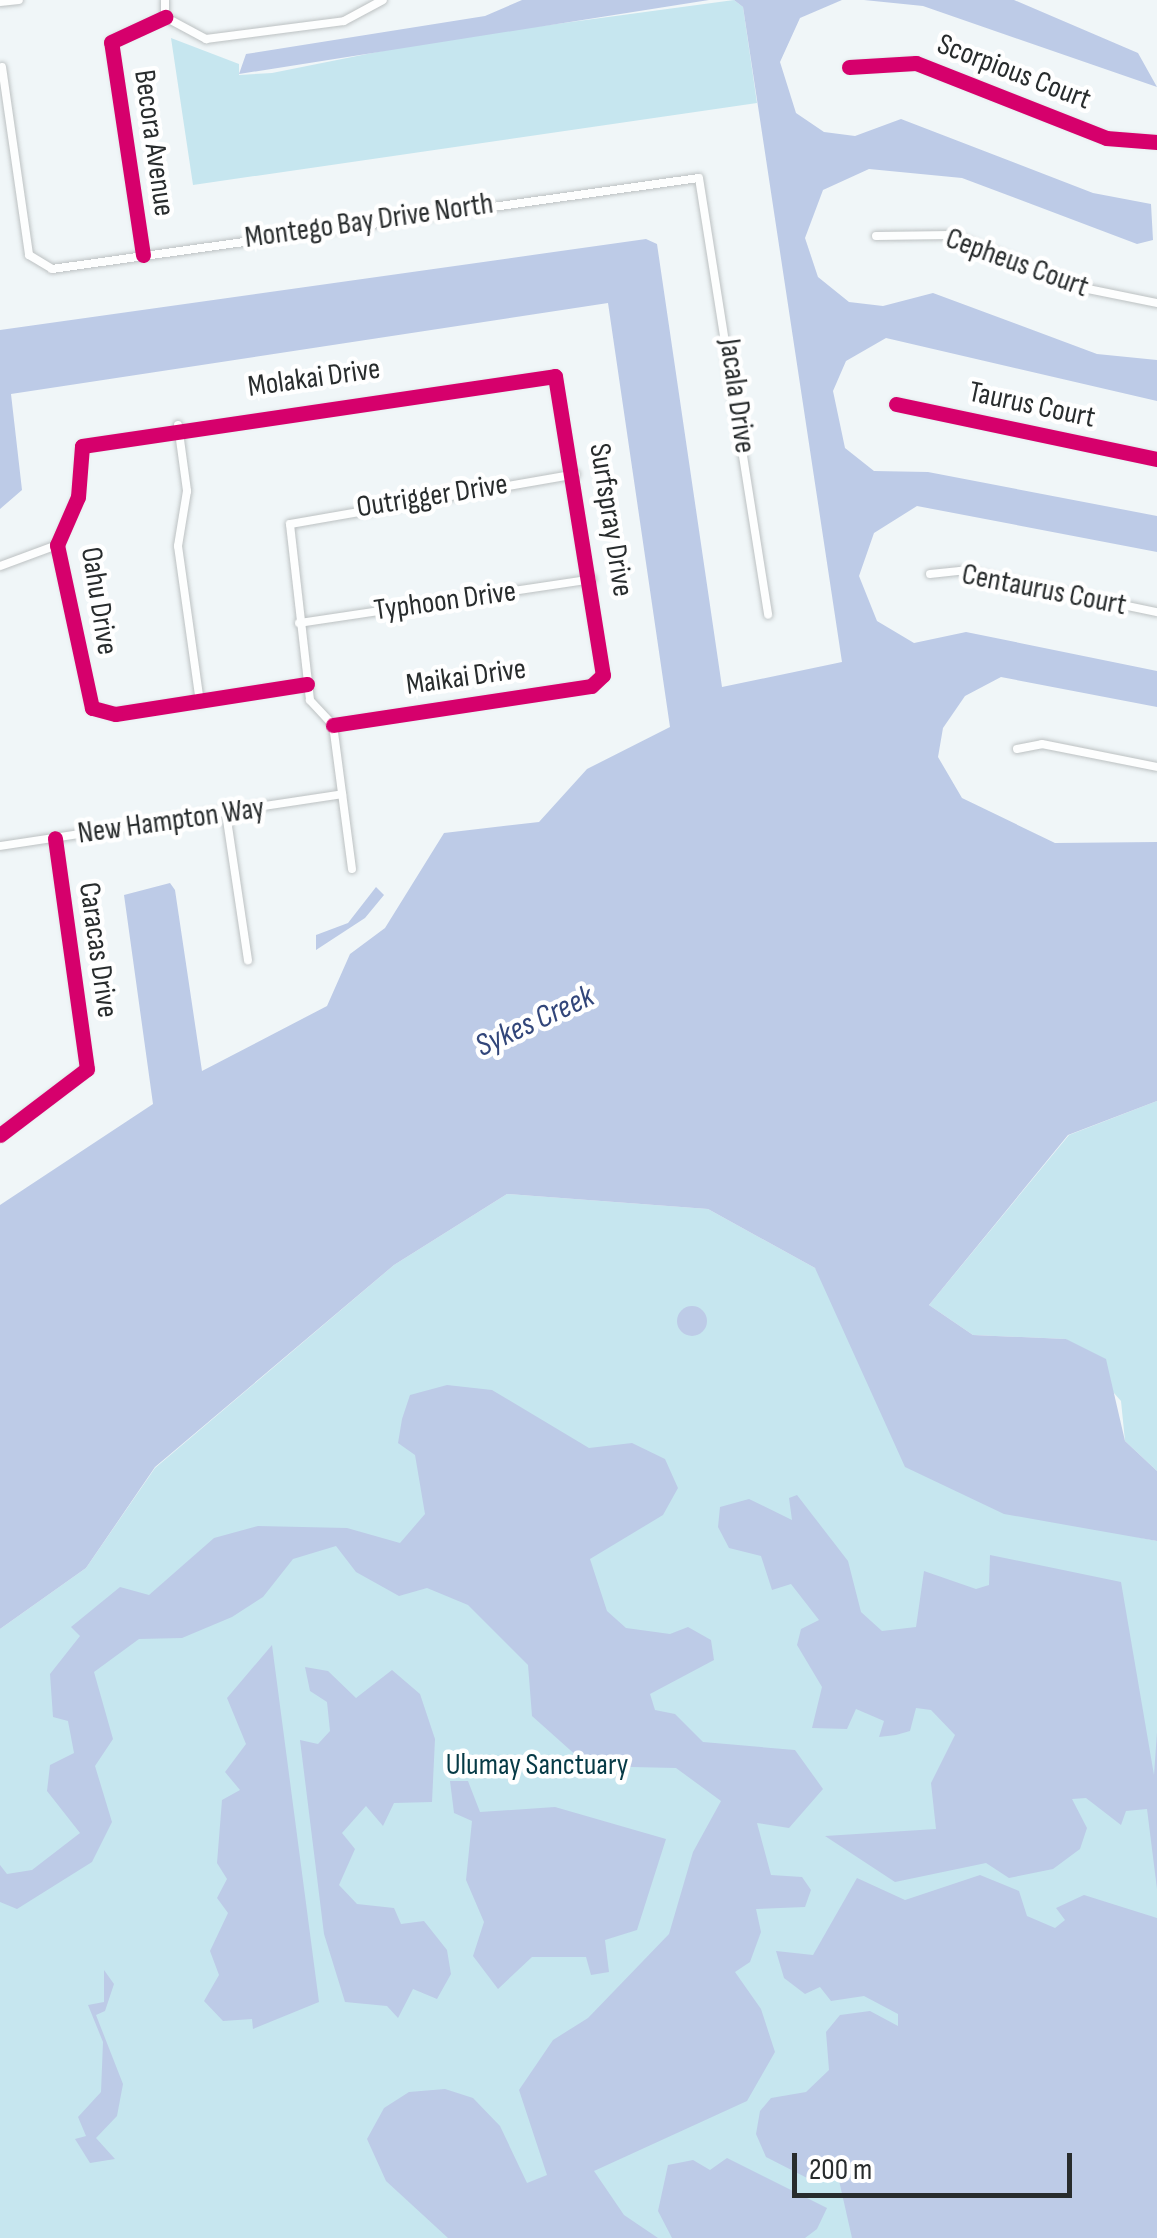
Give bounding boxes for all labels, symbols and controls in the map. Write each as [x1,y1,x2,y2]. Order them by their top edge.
street label: Scorpious Court [932,26,1096,118]
street label: Becora Avenue [126,67,182,219]
street label: Montego Bay Drive North [243,186,495,256]
street label: Cepheus Court [941,221,1093,305]
street label: Jacala Drive [711,336,763,456]
street label: Molakai Drive [246,351,382,405]
street label: Taurus Court [965,374,1099,436]
street label: Surfspray Drive [581,441,641,599]
street label: Outrigger Drive [354,466,510,526]
street label: Oahu Drive [73,545,125,657]
street label: Centaurus Court [959,556,1129,624]
street label: Typhoon Drive [372,573,518,629]
street label: Maikai Drive [404,651,528,703]
street label: New Hampton Way [75,790,267,852]
street label: Caracas Drive [71,880,125,1020]
water label: Sykes Creek [470,978,600,1066]
park label: Ulumay Sanctuary [446,1747,628,1783]
scale bar [797,2133,1077,2195]
text: 200 m [809,2152,872,2188]

